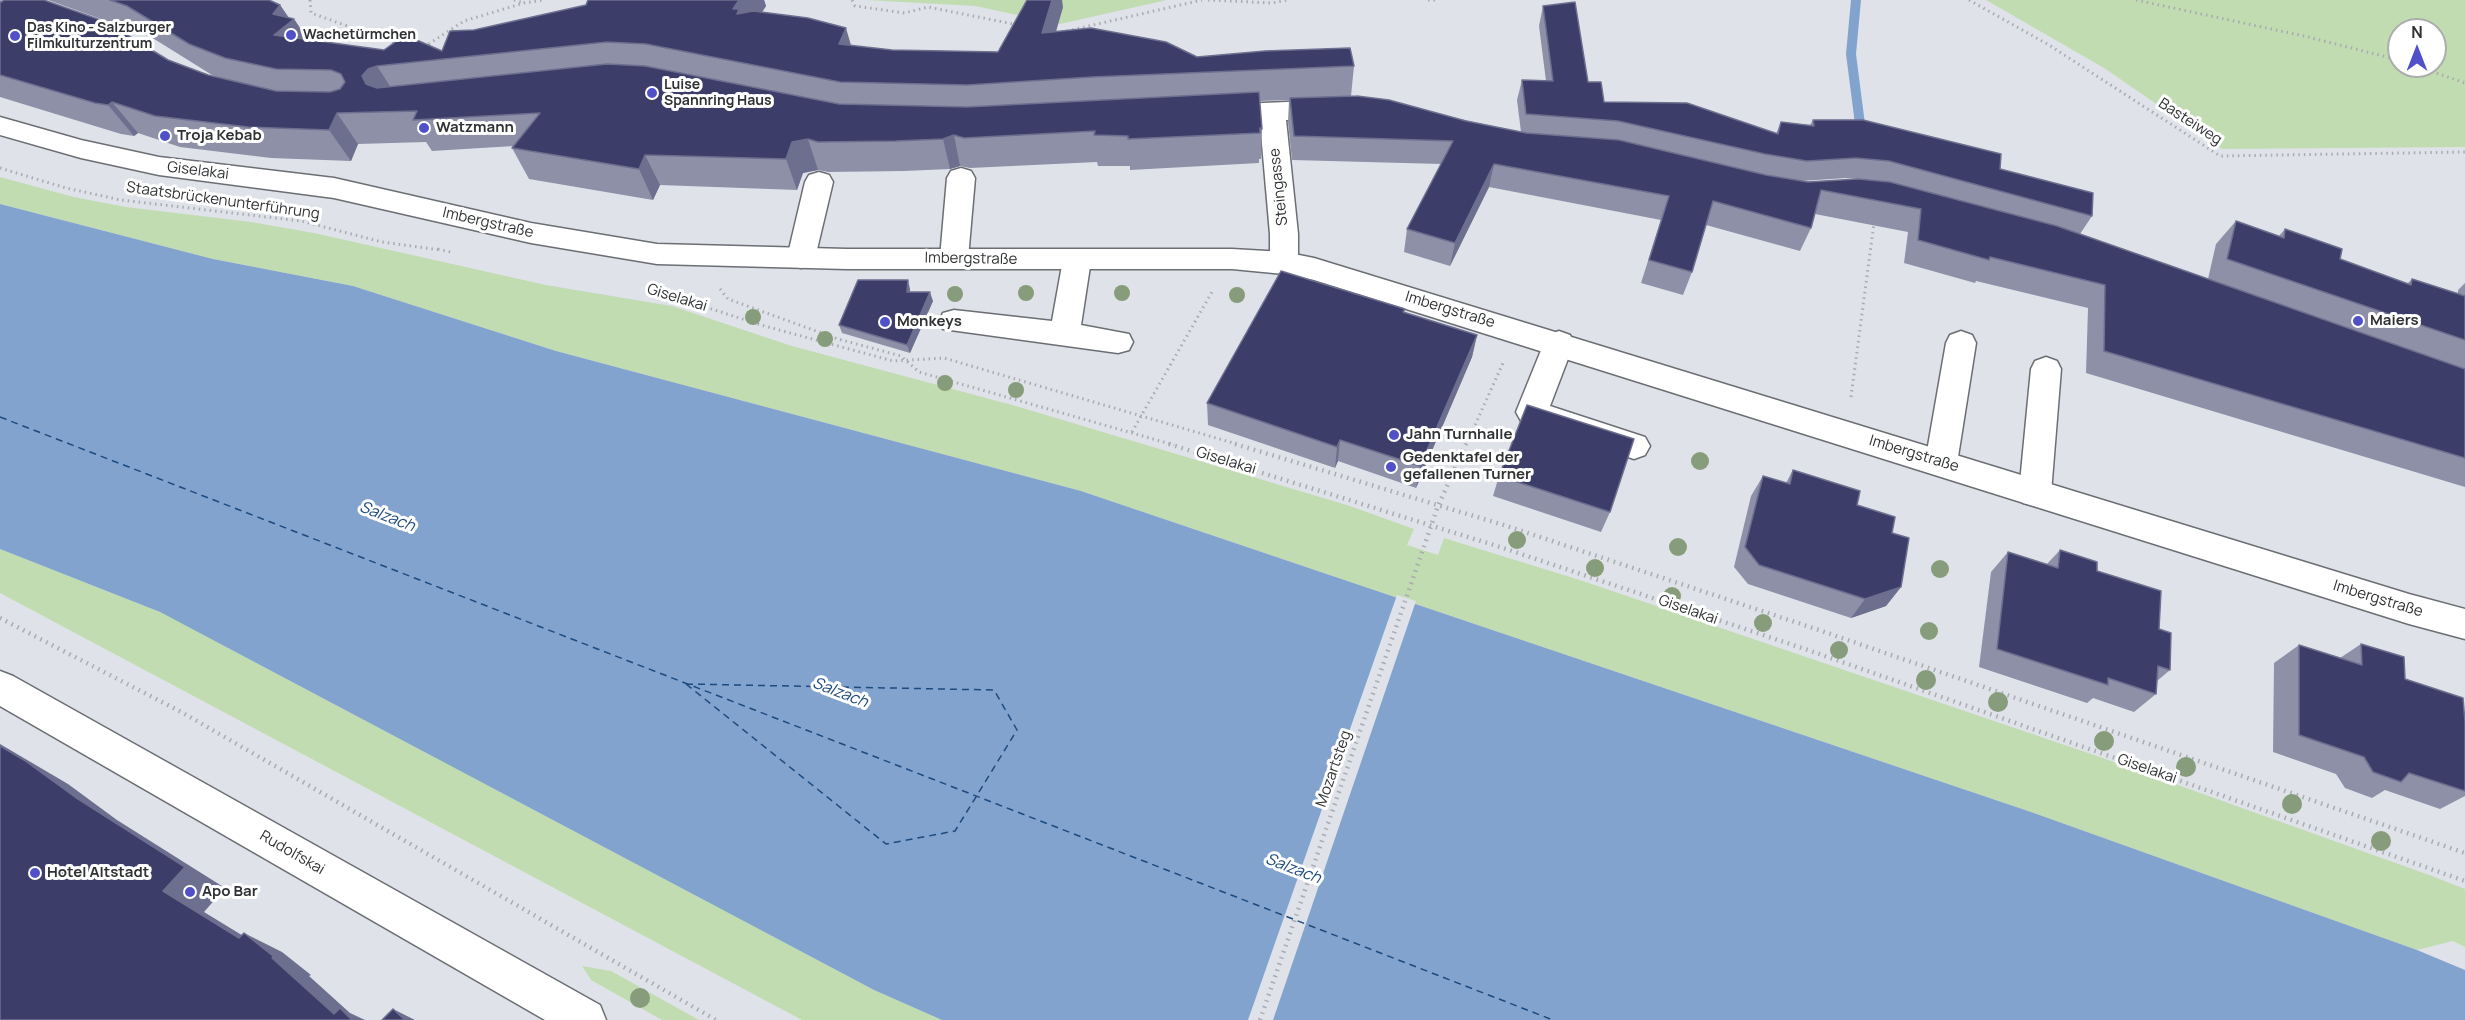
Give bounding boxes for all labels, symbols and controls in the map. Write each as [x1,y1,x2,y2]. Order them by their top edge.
north arrow [2387,18,2447,78]
place label: Das Kino - Salzburger Filmkulturzentrum [27,20,171,52]
text: N [2411,21,2423,43]
place label: Wachetürmchen [303,27,416,43]
marker: Wachetürmchen [284,28,298,42]
marker: Das Kino - Salzburger Filmkulturzentrum [8,29,22,43]
place label: Luise Spannring Haus [664,77,772,110]
marker: Luise Spannring Haus [645,86,659,100]
street label: Basteiweg [2155,95,2225,149]
place label: Watzmann [436,119,514,137]
marker: Watzmann [417,121,431,135]
place label: Troja Kebab [177,127,262,145]
marker: Troja Kebab [158,129,172,143]
street label: Steingasse [1266,147,1292,227]
street label: Giselakai [166,158,230,184]
street label: Staatsbrückenunterführung [125,179,321,223]
street label: Imbergstraße [441,204,535,242]
street label: Imbergstraße [924,249,1018,269]
street label: Giselakai [645,280,709,316]
street label: Imbergstraße [1403,288,1497,332]
place label: Maiers [2370,312,2419,330]
place label: Monkeys [897,313,962,331]
marker: Maiers [2351,314,2365,328]
marker: Monkeys [878,315,892,329]
place label: Jahn Turnhalle [1406,426,1512,444]
marker: Jahn Turnhalle [1387,428,1401,442]
street label: Imbergstraße [1867,432,1961,476]
street label: Giselakai [1194,443,1258,479]
place label: Gedenktafel der gefallenen Turner [1403,449,1531,484]
marker: Gedenktafel der gefallenen Turner [1384,460,1398,474]
water label: Salzach [357,498,417,536]
street label: Imbergstraße [2331,577,2425,621]
street label: Giselakai [1656,591,1720,629]
water label: Salzach [810,674,870,712]
street label: Mozartsteg [1313,728,1355,810]
street label: Giselakai [2115,750,2179,788]
street label: Rudolfskai [256,827,328,879]
water label: Salzach [1263,850,1323,888]
place label: Hotel Altstadt [47,864,149,882]
marker: Hotel Altstadt [28,866,42,880]
place label: Apo Bar [202,883,258,901]
marker: Apo Bar [183,885,197,899]

